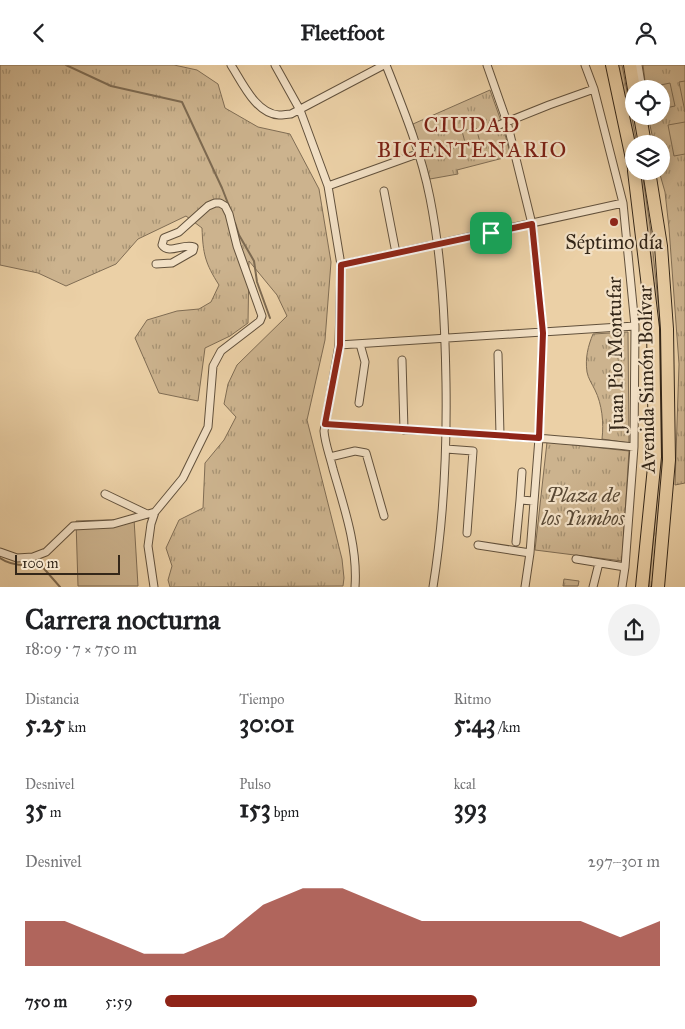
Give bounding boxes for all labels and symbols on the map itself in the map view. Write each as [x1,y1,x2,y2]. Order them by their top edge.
district label: CIUDAD BICENTENARIO [377,111,567,163]
pin [470,212,512,254]
marker: Séptimo día [608,216,620,228]
place label: Séptimo día [565,230,663,254]
street label: Juan Pio Montufar [602,276,629,434]
street label: Avenida Simón Bolívar [632,284,660,474]
park label: Plaza de los Yumbos [541,483,626,530]
scale bar [15,552,120,575]

